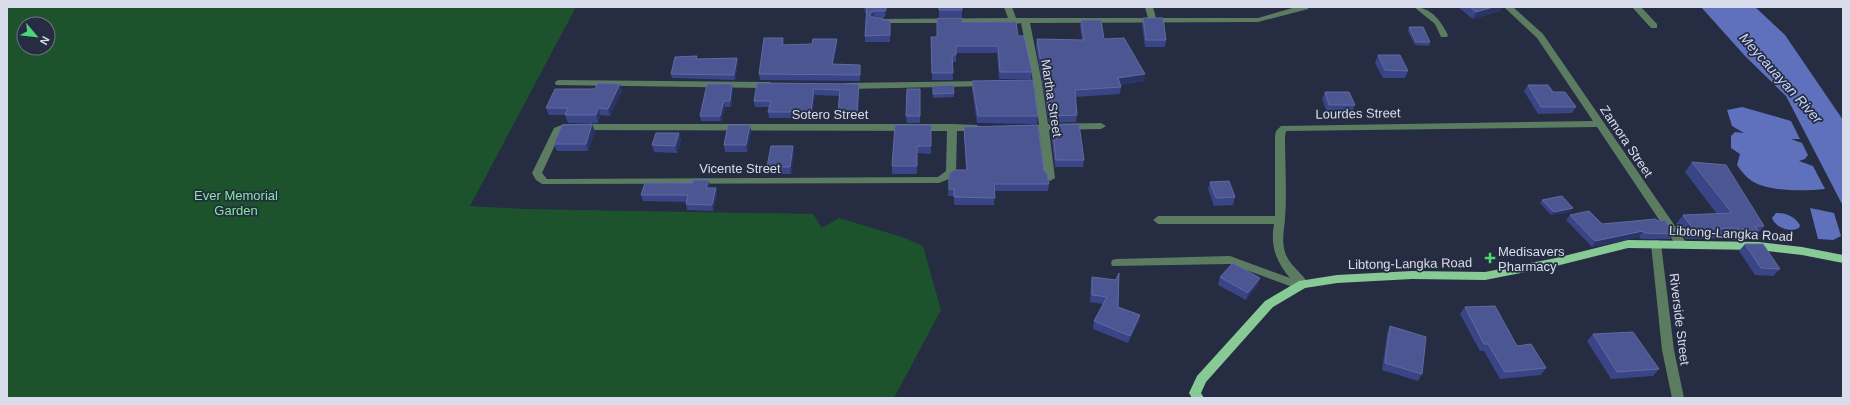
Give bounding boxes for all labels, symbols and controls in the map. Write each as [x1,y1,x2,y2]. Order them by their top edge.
north arrow [16,16,56,56]
water label: Meycauayan River [1736,30,1827,127]
text: N [38,34,52,47]
street label: Martha Street [1038,58,1065,139]
street label: Zamora Street [1597,103,1656,180]
street label: Lourdes Street [1315,105,1401,122]
street label: Sotero Street [792,107,869,122]
street label: Vicente Street [699,161,781,176]
park label: Ever Memorial Garden [194,188,278,218]
street label: Libtong-Langka Road [1669,223,1793,244]
place label: Medisavers Pharmacy [1498,244,1565,274]
marker: Medisavers Pharmacy [1485,253,1495,263]
street label: Libtong-Langka Road [1348,255,1472,272]
street label: Riverside Street [1666,272,1693,366]

